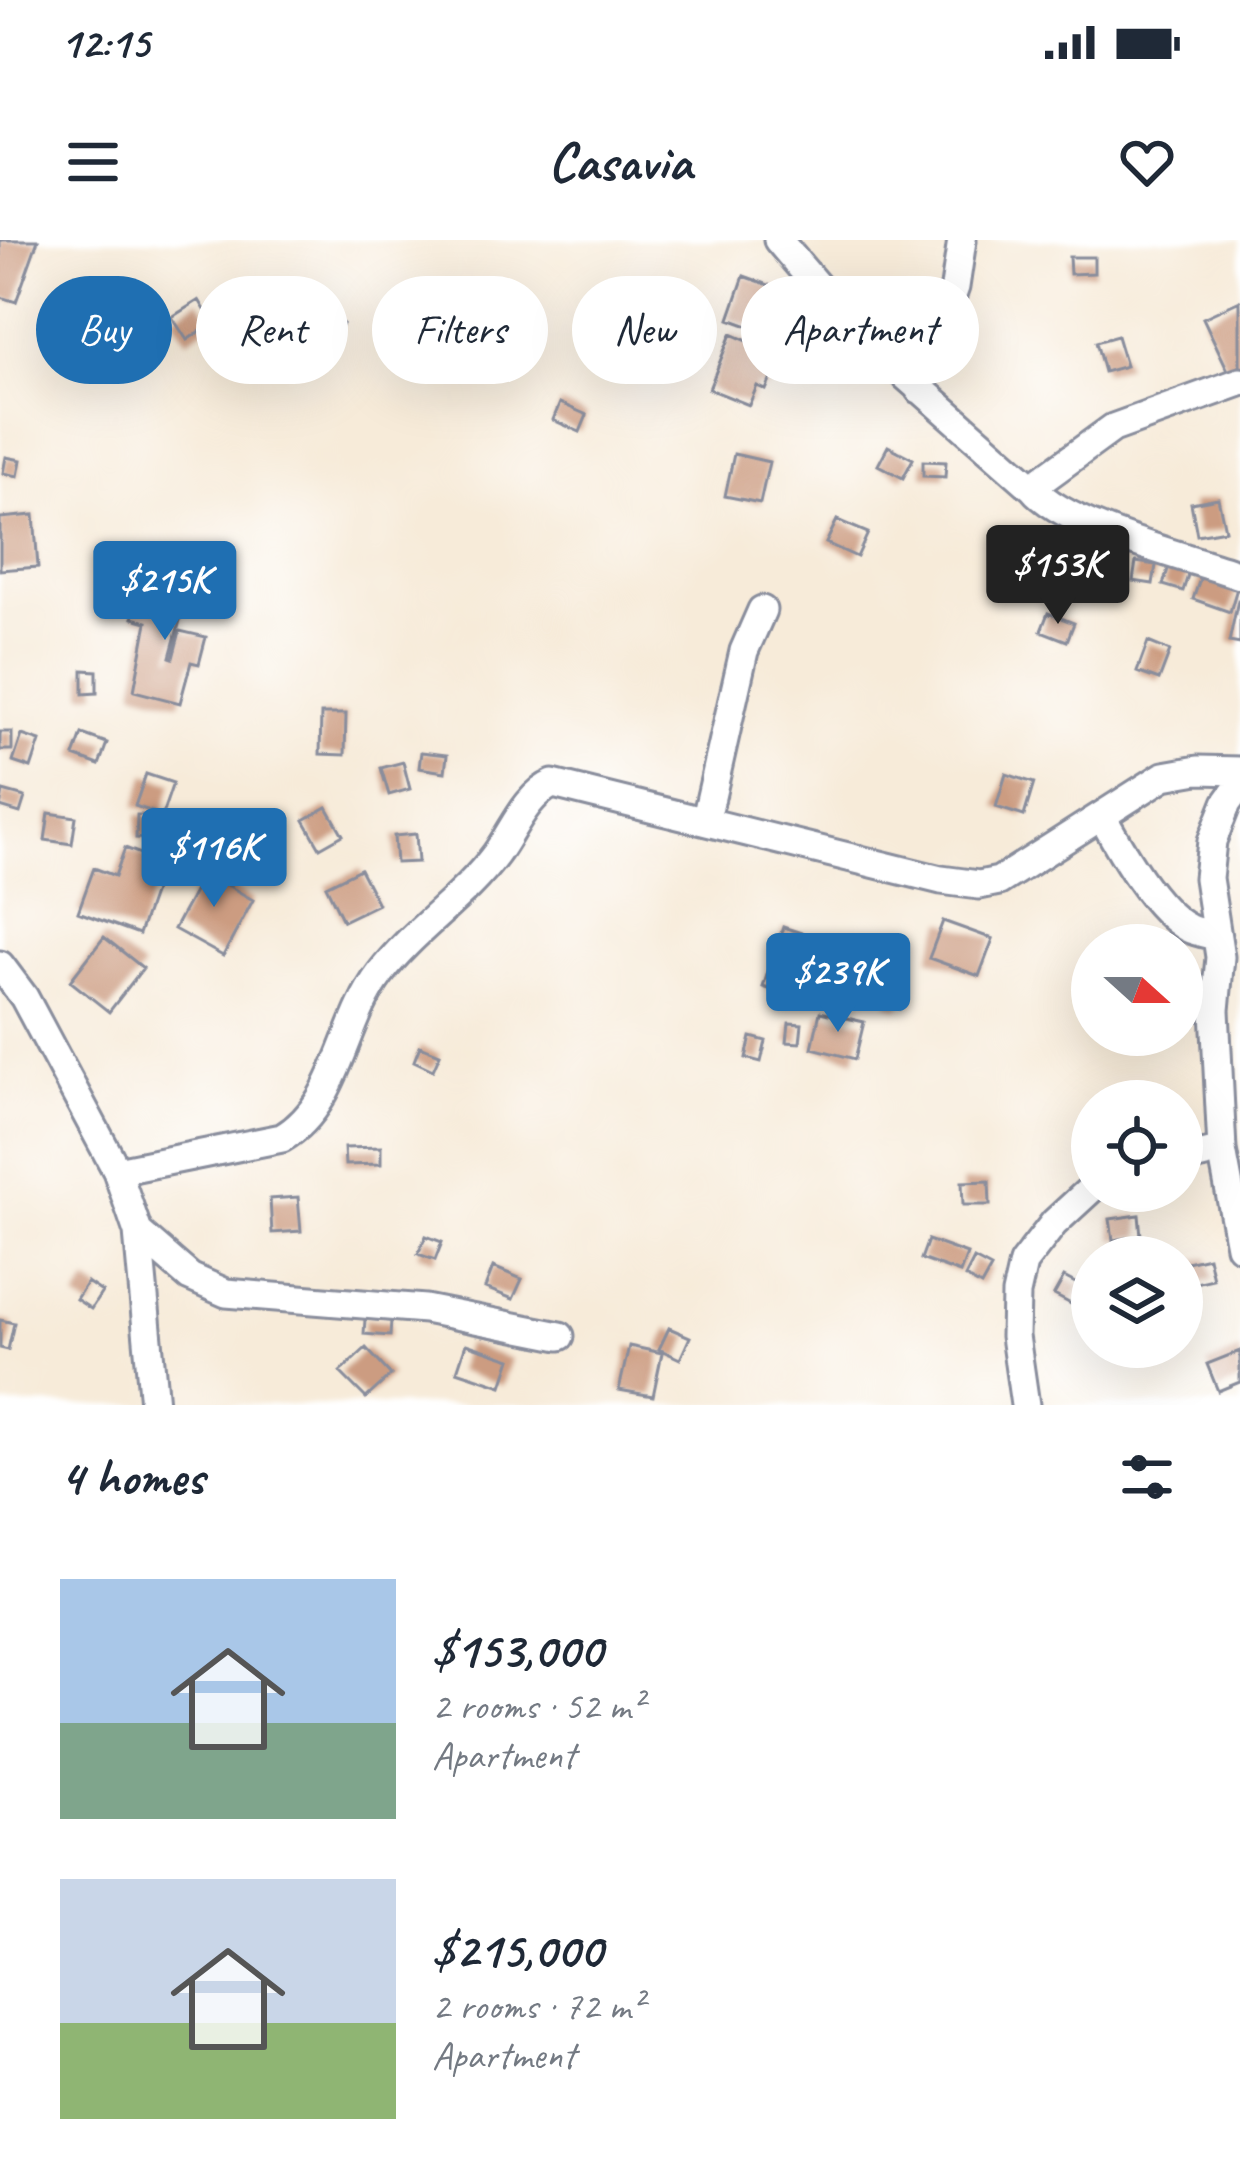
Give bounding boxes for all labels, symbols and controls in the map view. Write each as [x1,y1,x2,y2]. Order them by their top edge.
text: 12:15 [60,14,149,71]
text: Casavia [548,128,692,196]
icon: menu [60,129,126,195]
icon: heart [1114,129,1180,195]
chip: Buy [36,276,172,384]
chip: Rent [196,276,348,384]
chip: Filters [372,276,548,384]
chip: New [572,276,717,384]
chip: Apartment [741,276,979,384]
pin: $153K [974,525,1142,627]
text: $153K [1013,539,1103,588]
pin: $215K [81,541,249,643]
text: $215K [120,555,210,604]
pin: $116K [130,808,298,910]
text: $116K [169,822,259,871]
north arrow [1071,924,1203,1056]
map controls [1071,924,1203,1368]
pin: $239K [754,933,922,1035]
text: $239K [793,947,883,996]
button: locate [1071,1080,1203,1212]
button: layers [1071,1236,1203,1368]
icon: filters [1114,1444,1180,1510]
text: 4 homes [60,1445,204,1509]
text: $153,000 [432,1618,602,1682]
icon: home [156,1627,300,1771]
text: 2 rooms · 52 m² [432,1682,643,1731]
text: Apartment [432,1731,575,1780]
text: $215,000 [432,1918,602,1982]
icon: home [156,1927,300,2071]
text: 2 rooms · 72 m² [432,1982,643,2031]
text: Apartment [432,2031,575,2080]

